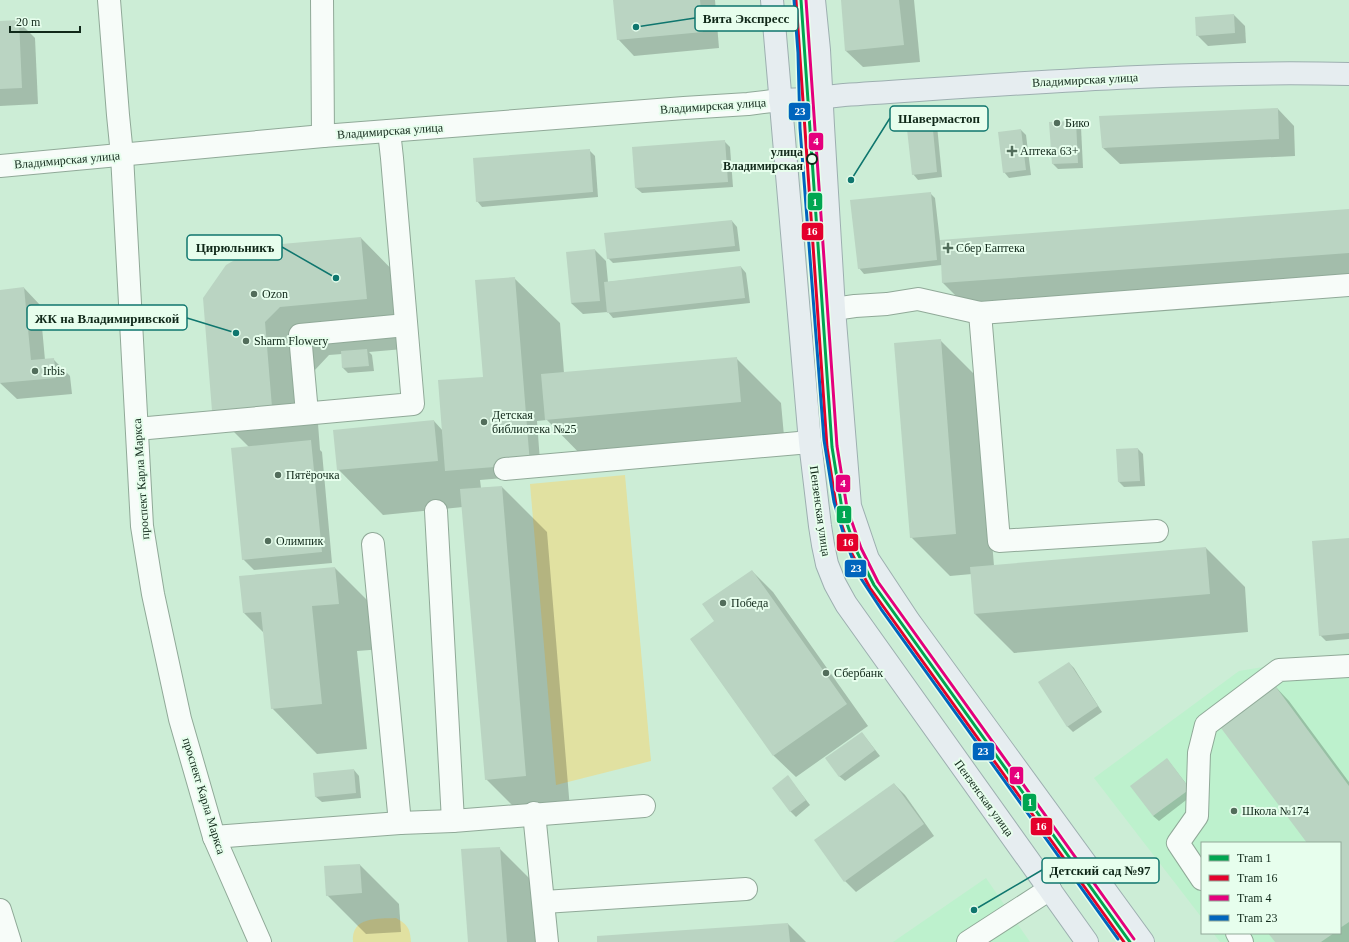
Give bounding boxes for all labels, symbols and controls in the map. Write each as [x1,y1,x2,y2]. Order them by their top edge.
callout: Вита Экспресс [695,6,798,31]
scale bar [10,8,80,34]
text: Вита Экспресс [703,11,789,26]
text: 20 m [16,15,41,29]
street label: Владимирская улица [1032,70,1139,90]
street label: Владимирская улица [659,95,767,117]
line badge: 23 [788,102,811,121]
text: 23 [795,105,806,117]
callout: Шавермастоп [890,106,988,131]
text: Шавермастоп [898,111,980,126]
place label: Бико [1065,116,1090,130]
marker: Бико [1052,118,1062,128]
street label: Владимирская улица [336,120,444,142]
line badge: 4 [808,132,824,151]
text: 4 [813,135,819,147]
place label: Аптека 63+ [1020,144,1079,158]
place label: улица Владимирская [723,145,803,173]
marker: Аптека 63+ [1007,146,1017,156]
street label: Владимирская улица [13,148,121,172]
marker: улица Владимирская [806,153,818,165]
line badge: 1 [807,192,823,211]
text: 1 [812,196,818,208]
line badge: 16 [801,222,824,241]
text: 16 [807,225,818,237]
callout: Цирюльникъ [187,235,282,260]
text: Цирюльникъ [196,240,275,255]
place label: Сбер Еаптека [956,241,1026,255]
marker: Сбер Еаптека [943,243,953,253]
place label: Ozon [262,287,288,301]
marker: Ozon [249,289,259,299]
callout: ЖК на Владимиривской [27,305,187,330]
text: ЖК на Владимиривской [35,311,180,326]
place label: Sharm Flowery [254,334,328,348]
marker: Sharm Flowery [241,336,251,346]
place label: Irbis [43,364,65,378]
marker: Irbis [30,366,40,376]
place label: Детская библиотека №25 [492,408,577,436]
street label: проспект Карла Маркса [130,417,152,540]
marker: Детская библиотека №25 [479,417,489,427]
street label: Пензенская улица [807,465,833,558]
place label: Пятёрочка [286,468,340,482]
marker: Пятёрочка [273,470,283,480]
line badge: 4 [835,474,851,493]
text: 4 [840,477,846,489]
line badge: 1 [836,505,852,524]
text: 1 [841,508,847,520]
line badge: 16 [836,533,859,552]
place label: Олимпик [276,534,324,548]
marker: Олимпик [263,536,273,546]
text: 16 [843,536,854,548]
line badge: 23 [844,559,867,578]
text: 23 [851,562,862,574]
place label: Победа [731,596,769,610]
marker: Победа [718,598,728,608]
place label: Сбербанк [834,666,883,680]
marker: Сбербанк [821,668,831,678]
street label: проспект Карла Маркса [180,736,229,857]
line badge: 23 [972,742,995,761]
text: 23 [978,745,989,757]
street label: Пензенская улица [951,757,1017,840]
line badge: 4 [1009,766,1024,785]
text: 4 [1014,769,1020,781]
line badge: 1 [1022,793,1037,812]
text: 1 [1027,796,1033,808]
place label: Школа №174 [1242,804,1309,818]
marker: Школа №174 [1229,806,1239,816]
line badge: 16 [1030,817,1053,836]
text: 16 [1036,820,1047,832]
legend [1201,842,1341,934]
text: Tram 1 [1237,851,1272,865]
callout: Детский сад №97 [1042,858,1159,883]
text: Детский сад №97 [1049,863,1151,878]
text: Tram 16 [1237,871,1278,885]
text: Tram 4 [1237,891,1272,905]
text: Tram 23 [1237,911,1278,925]

